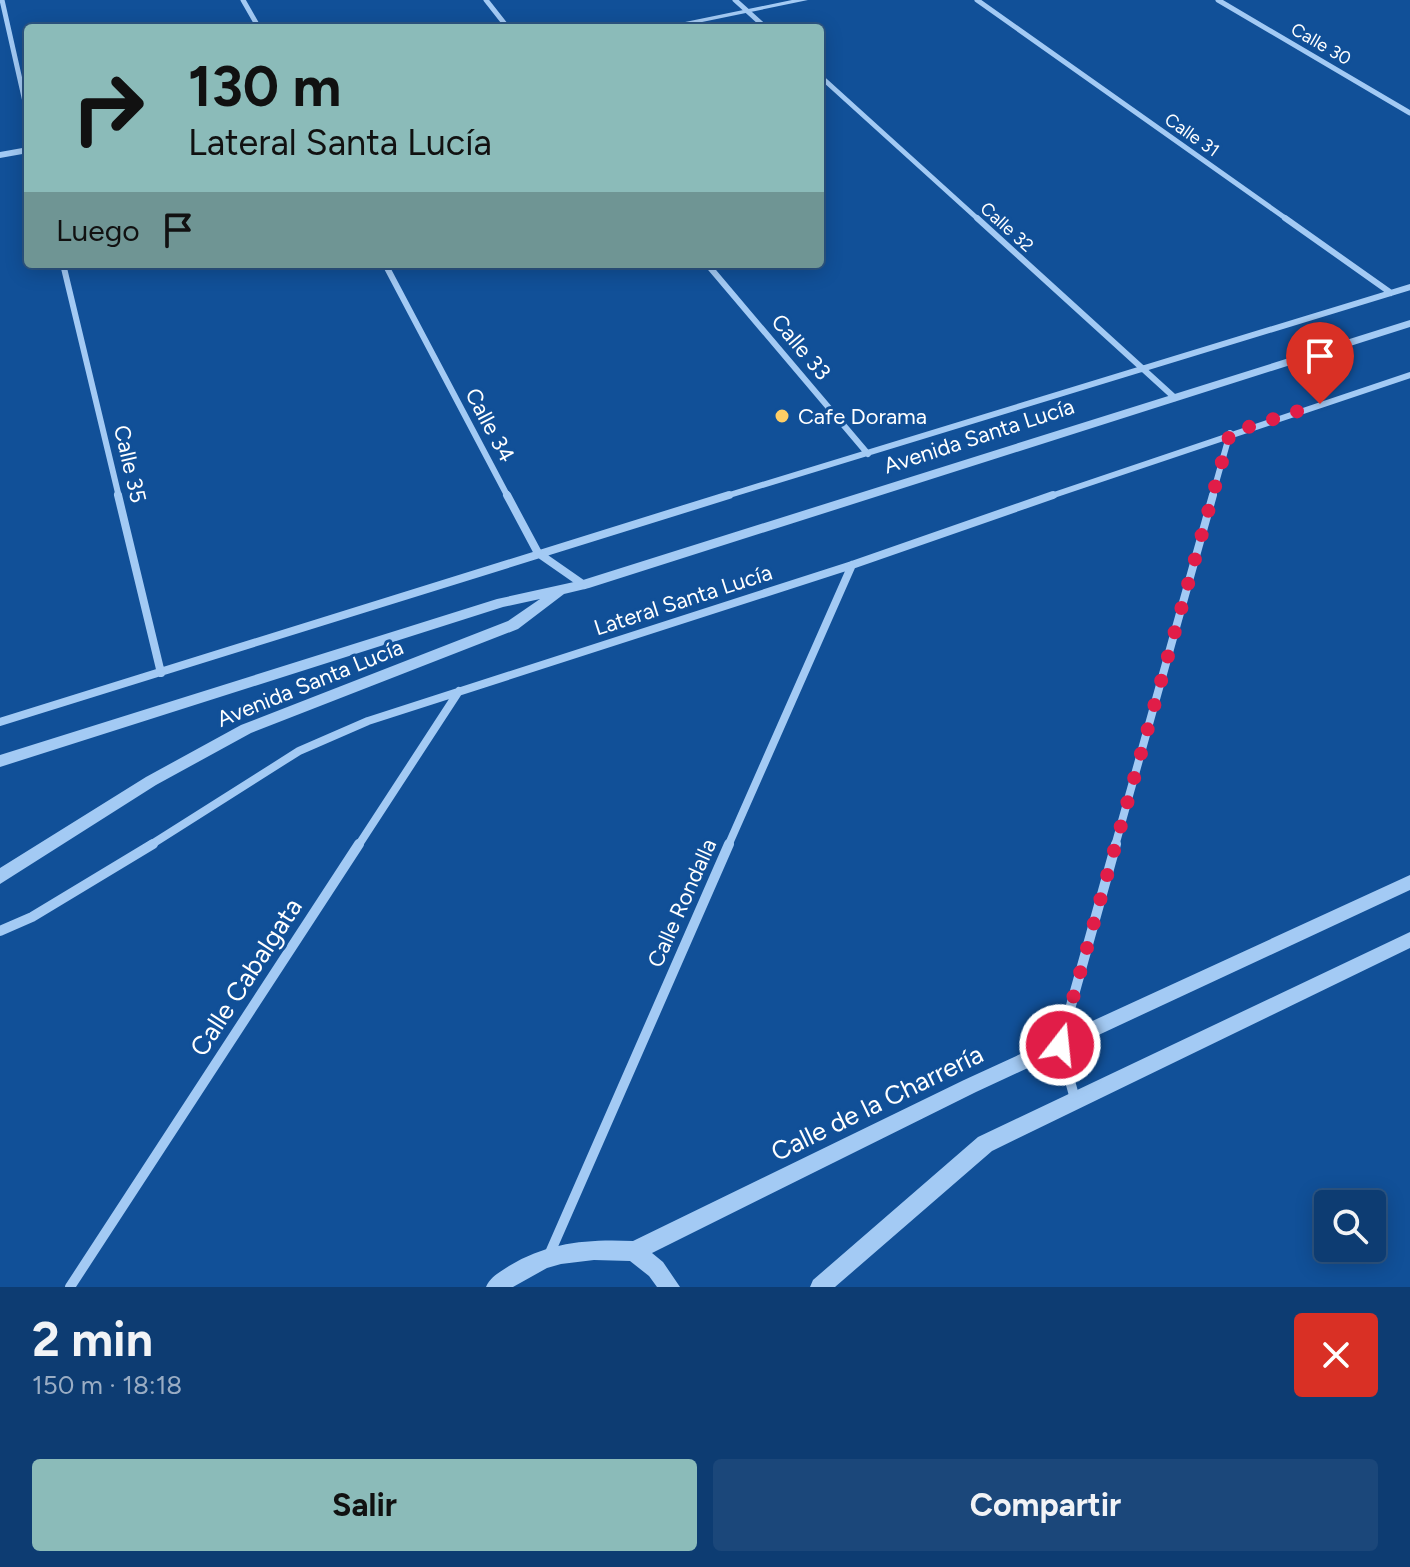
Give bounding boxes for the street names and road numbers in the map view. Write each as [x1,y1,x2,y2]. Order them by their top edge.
street label: Calle 30 [1287,18,1355,70]
street label: Calle 31 [1160,108,1224,162]
street label: Calle 32 [976,197,1038,257]
street label: Calle 33 [766,308,836,386]
street label: Calle 34 [459,383,521,467]
street label: Avenida Santa Lucía [880,392,1078,480]
street label: Calle 35 [108,423,152,505]
street label: Lateral Santa Lucía [591,558,775,642]
street label: Avenida Santa Lucía [213,633,407,733]
street label: Calle Rondalla [642,834,722,972]
street label: Calle Cabalgata [183,892,309,1062]
street label: Calle de la Charrería [766,1038,988,1168]

